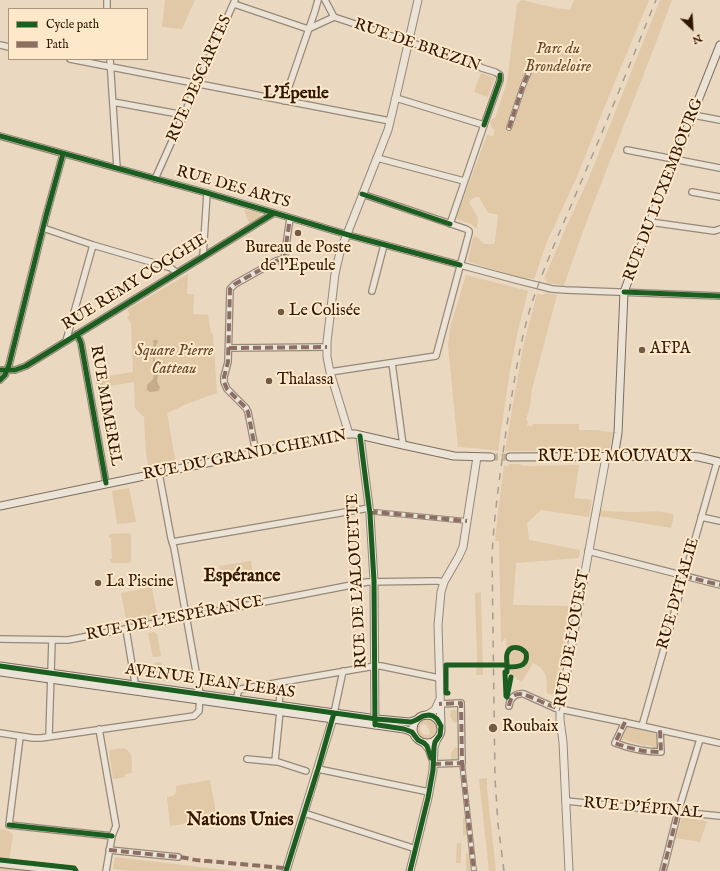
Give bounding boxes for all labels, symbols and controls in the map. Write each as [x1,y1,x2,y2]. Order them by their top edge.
legend [8,8,148,60]
north arrow [672,8,712,48]
street label: RUE DESCARTES [163,13,237,145]
street label: RUE DE BREZIN [351,15,483,77]
text: Cycle path [46,17,99,32]
text: N [690,31,704,47]
text: Path [46,37,69,52]
park label: Parc du Brondeloire [525,40,591,78]
district label: L'Épeule [263,85,329,105]
street label: RUE DU LUXEMBOURG [620,96,708,284]
street label: RUE DES ARTS [174,163,292,213]
marker: Bureau de Poste de l'Epeule [293,228,303,238]
street label: RUE REMY COGGHE [59,231,211,335]
place label: Bureau de Poste de l'Epeule [245,239,351,277]
place label: Le Colisée [289,302,360,322]
marker: Le Colisée [276,307,286,317]
place label: AFPA [650,340,691,360]
park label: Square Pierre Catteau [135,342,213,380]
street label: RUE MIMEREL [85,344,125,468]
marker: AFPA [637,345,647,355]
place label: Thalassa [277,371,334,391]
marker: Thalassa [264,376,274,386]
street label: RUE DU GRAND CHEMIN [142,427,348,485]
street label: RUE DE MOUVAUX [538,448,692,468]
street label: RUE DE L'ALOUETTE [344,493,372,669]
street label: RUE D'ITALIE [654,536,704,652]
district label: Espérance [204,566,280,588]
street label: RUE DE L'OUEST [551,569,595,709]
place label: La Piscine [106,573,174,593]
marker: La Piscine [93,578,103,588]
street label: RUE DE L'ESPÉRANCE [85,592,265,646]
street label: AVENUE JEAN LEBAS [124,661,296,703]
place label: Roubaix [502,718,558,738]
marker: Roubaix [487,722,499,734]
street label: RUE D'ÉPINAL [582,794,704,824]
district label: Nations Unies [187,810,293,832]

